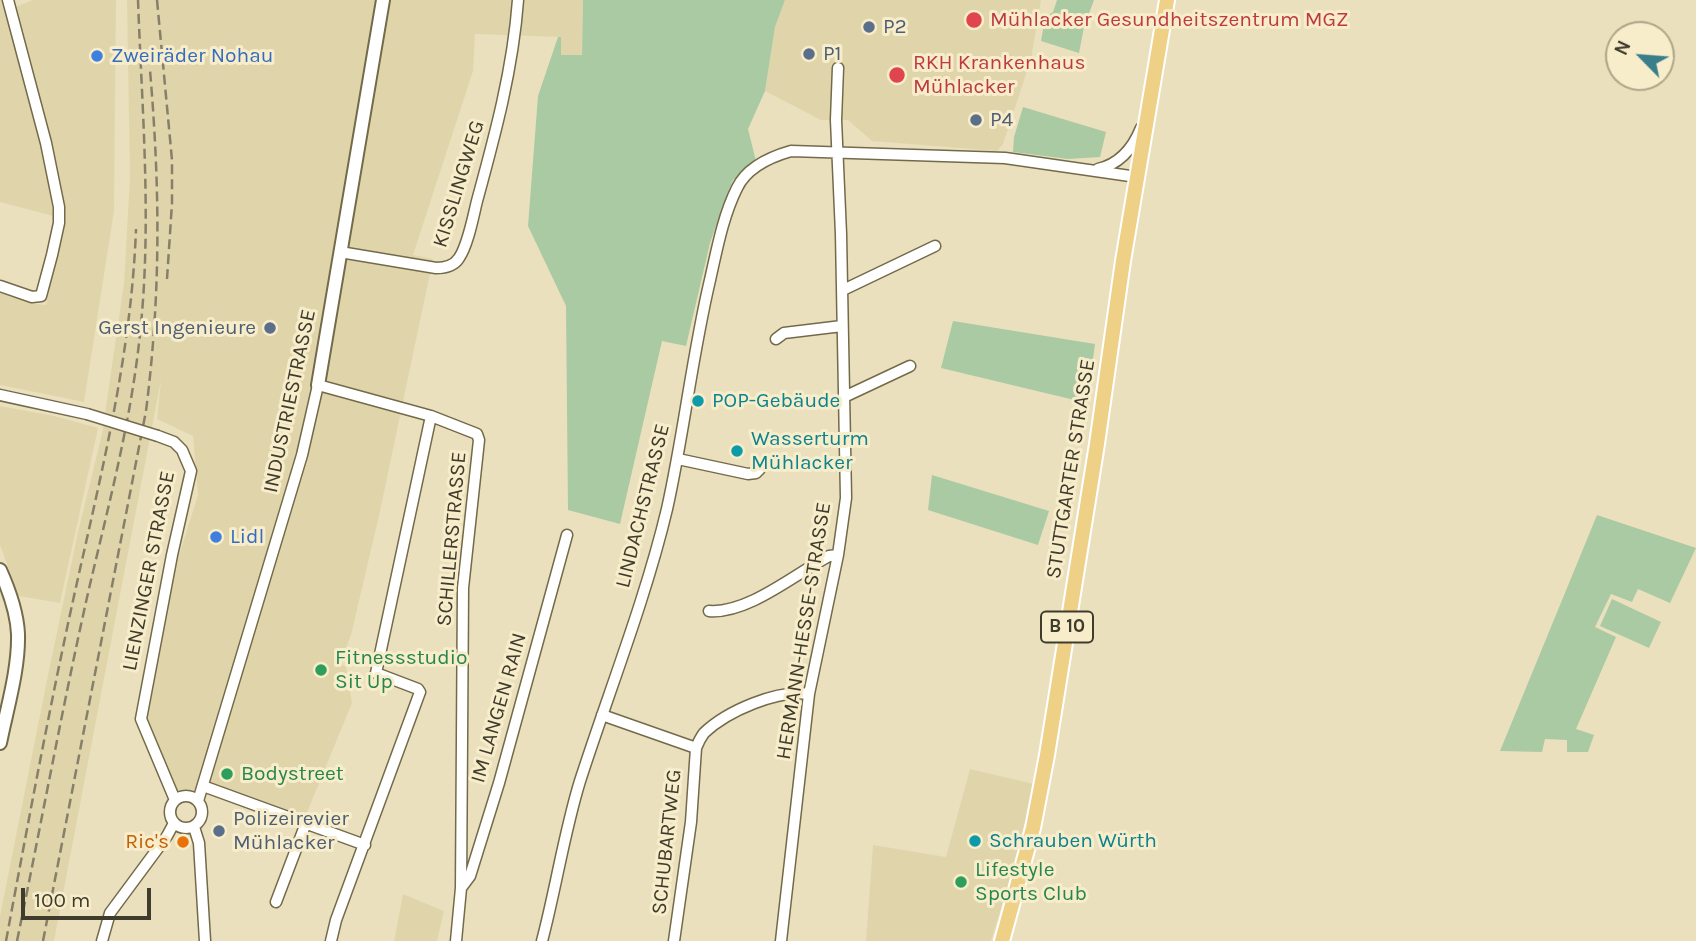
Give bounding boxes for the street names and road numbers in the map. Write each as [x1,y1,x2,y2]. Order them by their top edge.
street label: KISSLINGWEG [428,117,490,251]
street label: INDUSTRIESTRASSE [258,307,322,495]
street label: STUTTGARTER STRASSE [1041,357,1101,581]
street label: LINDACHSTRASSE [610,421,676,591]
street label: SCHILLERSTRASSE [432,451,472,627]
street label: LIENZINGER STRASSE [117,469,181,673]
street label: HERMANN-HESSE-STRASSE [771,501,837,761]
road number: B 10 [1041,612,1093,642]
street label: IM LANGEN RAIN [466,630,532,786]
street label: SCHUBARTWEG [647,768,687,916]

